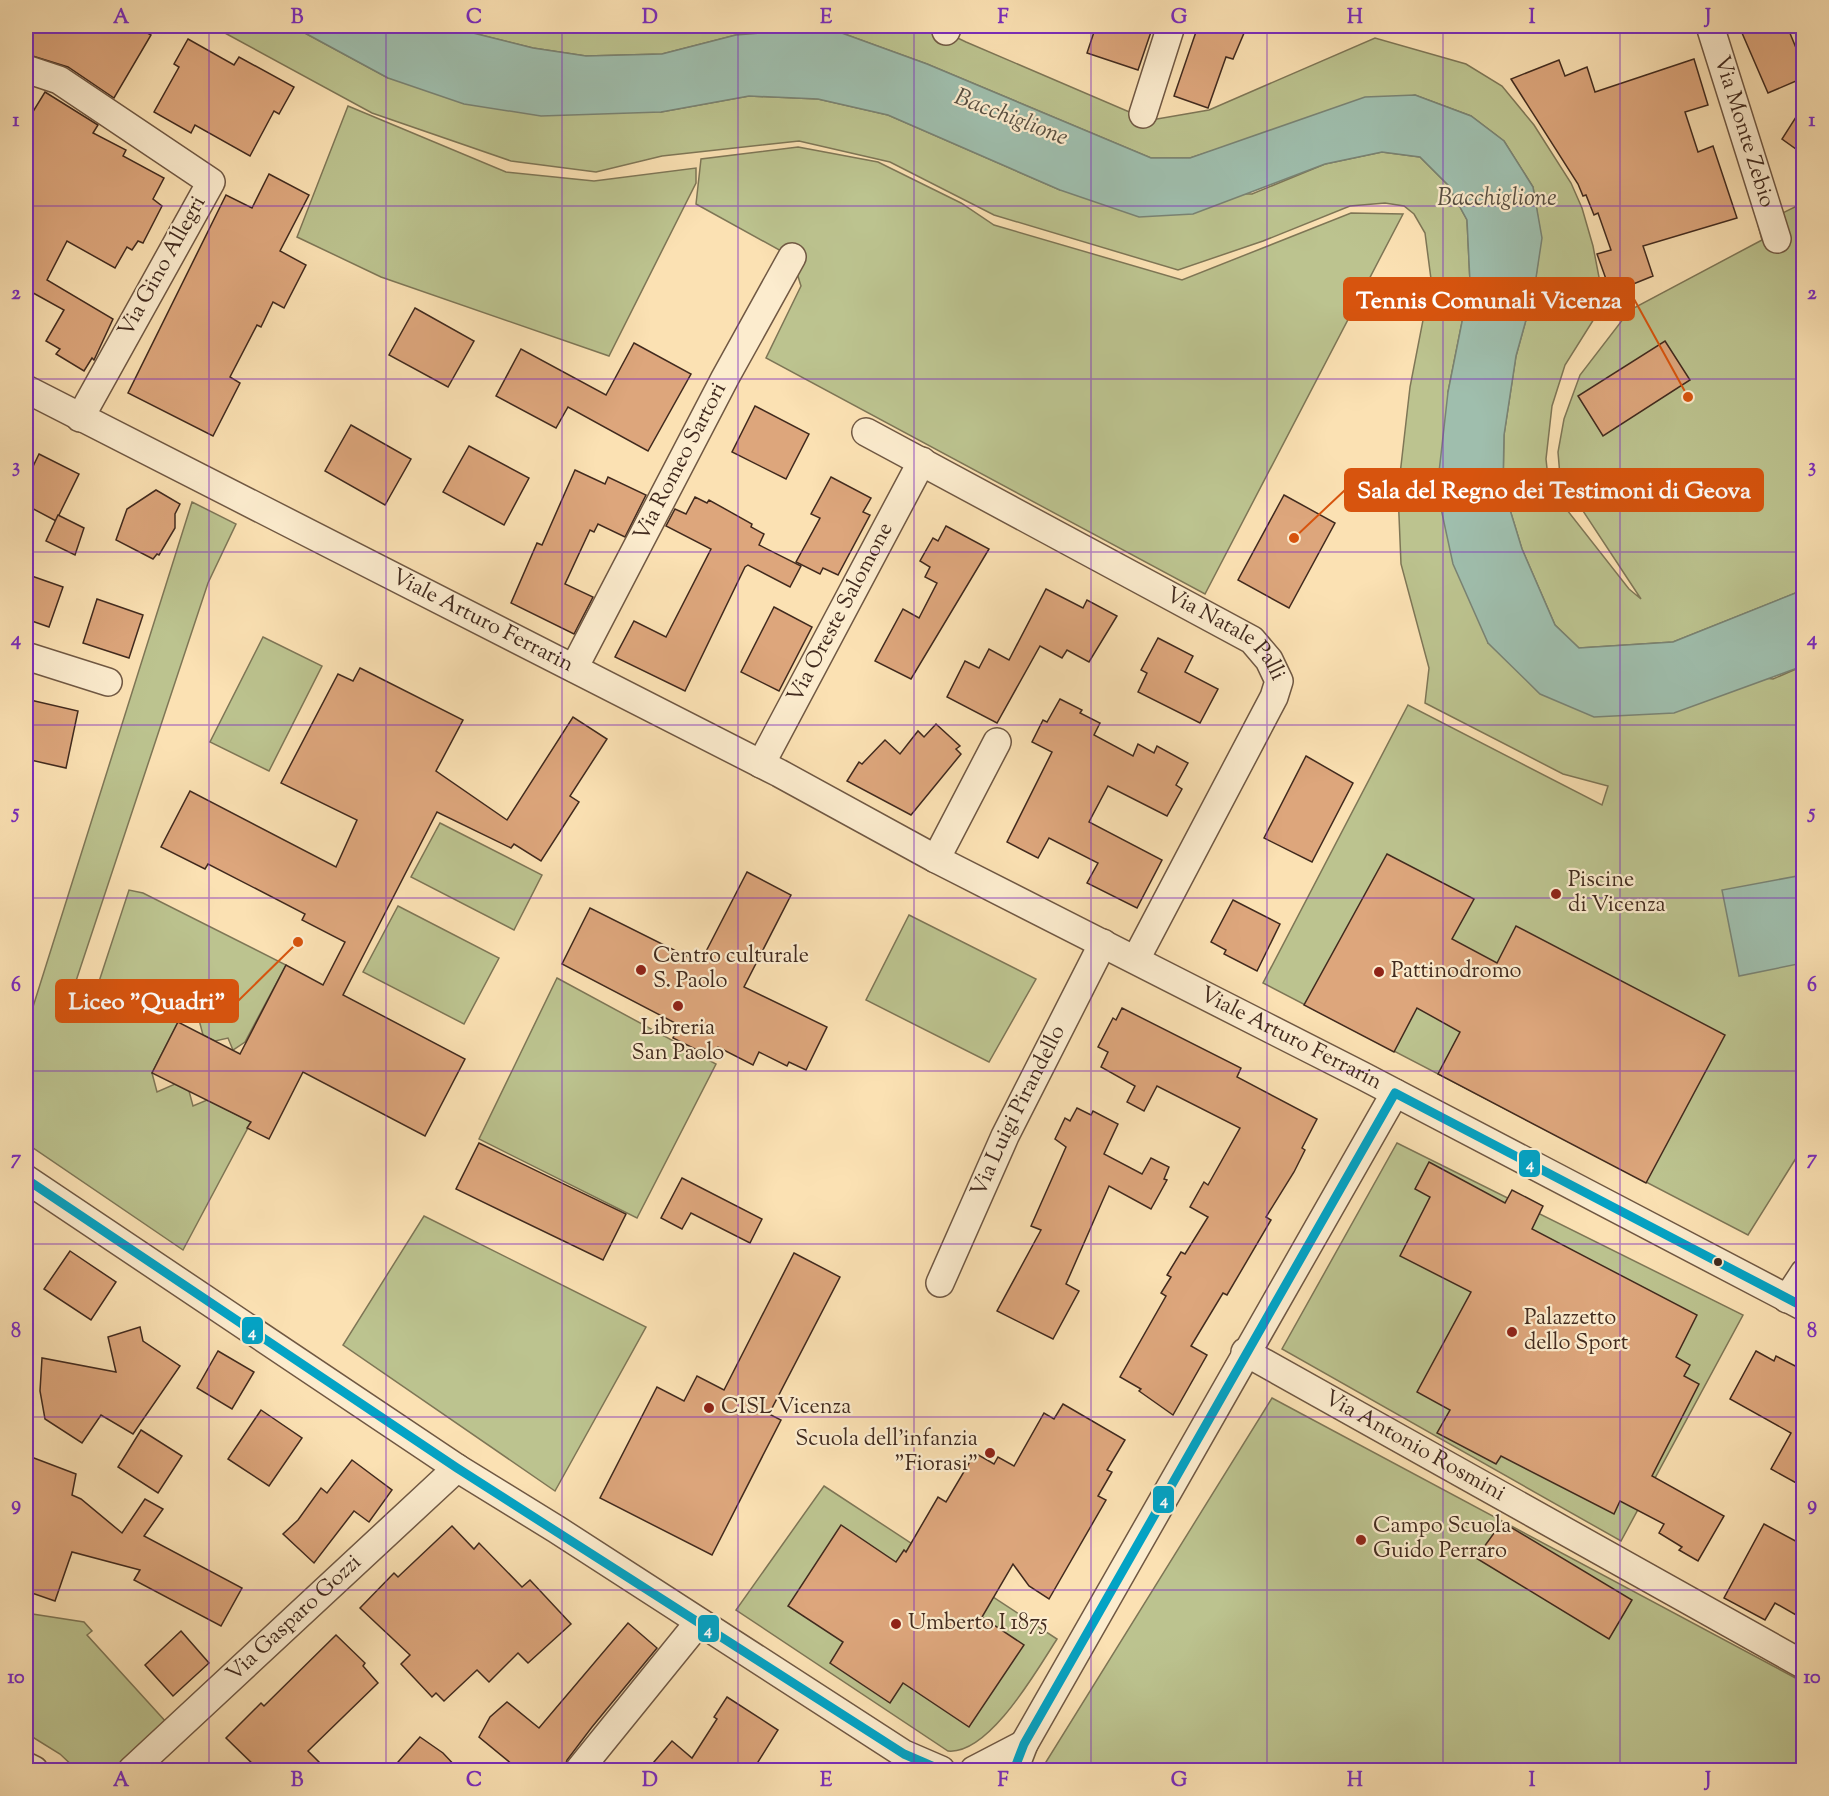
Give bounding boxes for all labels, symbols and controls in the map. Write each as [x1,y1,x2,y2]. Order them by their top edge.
text: A [113,4,130,33]
text: B [291,4,304,33]
text: C [466,4,482,33]
text: D [642,4,658,33]
text: E [820,4,833,33]
text: F [997,4,1009,33]
text: G [1171,4,1188,33]
text: H [1347,4,1363,33]
text: I [1529,4,1536,33]
text: J [1703,4,1711,33]
street label: Via Monte Zebio [1704,52,1782,212]
water label: Bacchiglione [949,81,1073,155]
text: 1 [13,107,20,136]
text: 1 [1809,107,1816,136]
water label: Bacchiglione [1437,182,1557,216]
street label: Via Gino Allegri [111,191,215,343]
callout: Tennis Comunali Vicenza [1344,278,1634,320]
text: 2 [11,280,21,309]
text: 2 [1807,280,1817,309]
text: Tennis Comunali Vicenza [1356,285,1623,319]
street label: Via Romeo Sartori [627,377,736,547]
text: 3 [12,453,20,482]
text: 3 [1808,453,1816,482]
callout: Sala del Regno dei Testimoni di Geova [1345,469,1763,511]
text: Sala del Regno dei Testimoni di Geova [1357,475,1752,509]
street label: Via Oreste Salomone [780,517,902,709]
street label: Viale Arturo Ferrarin [385,562,579,681]
street label: Via Natale Palli [1159,580,1293,686]
text: 4 [10,626,21,655]
text: 4 [1806,626,1817,655]
text: 5 [11,799,20,828]
text: 5 [1807,799,1816,828]
place label: Piscine di Vicenza [1568,865,1666,922]
marker: Piscine di Vicenza [1549,887,1563,901]
place label: Centro culturale S. Paolo [653,941,809,998]
place label: Pattinodromo [1391,956,1522,988]
marker: Centro culturale S. Paolo [634,963,648,977]
marker: Pattinodromo [1372,965,1386,979]
text: 6 [11,972,21,1001]
text: 6 [1807,972,1817,1001]
street label: Viale Arturo Ferrarin [1194,979,1387,1099]
callout: Liceo "Quadri" [56,980,238,1022]
text: Liceo "Quadri" [68,986,226,1020]
marker: Libreria San Paolo [671,999,685,1013]
place label: Libreria San Paolo [632,1013,724,1070]
street label: Via Luigi Pirandello [964,1020,1074,1202]
text: 7 [11,1145,22,1174]
text: 7 [1807,1145,1818,1174]
line badge: 4 [1518,1149,1541,1178]
text: 4 [1525,1154,1534,1177]
unlabelled marker [1712,1256,1724,1268]
place label: Palazzetto dello Sport [1524,1303,1629,1360]
line badge: 4 [241,1316,264,1345]
text: 8 [11,1318,21,1347]
text: 8 [1807,1318,1817,1347]
text: 4 [247,1322,256,1345]
marker: Palazzetto dello Sport [1505,1325,1519,1339]
street label: Via Antonio Rosmini [1318,1383,1511,1510]
place label: CISL Vicenza [721,1392,851,1424]
marker: CISL Vicenza [702,1401,716,1415]
place label: Scuola dell'infanzia "Fiorasi" [795,1424,978,1481]
marker: Scuola dell'infanzia "Fiorasi" [983,1446,997,1460]
line badge: 4 [1152,1485,1175,1514]
text: 4 [1159,1490,1168,1513]
text: 9 [11,1491,21,1520]
text: 9 [1807,1491,1817,1520]
place label: Campo Scuola Guido Perraro [1373,1511,1511,1568]
marker: Campo Scuola Guido Perraro [1354,1533,1368,1547]
street label: Via Gasparo Gozzi [220,1548,369,1690]
place label: Umberto I 1875 [908,1608,1048,1640]
line badge: 4 [697,1614,720,1643]
marker: Umberto I 1875 [889,1617,903,1631]
text: 4 [703,1620,712,1643]
text: 10 [7,1664,25,1693]
text: 10 [1803,1664,1821,1693]
text: A [113,1767,130,1796]
text: B [291,1767,304,1796]
text: C [466,1767,482,1796]
text: D [642,1767,658,1796]
text: E [820,1767,833,1796]
text: F [997,1767,1009,1796]
text: G [1171,1767,1188,1796]
text: H [1347,1767,1363,1796]
text: I [1529,1767,1536,1796]
text: J [1703,1767,1711,1796]

